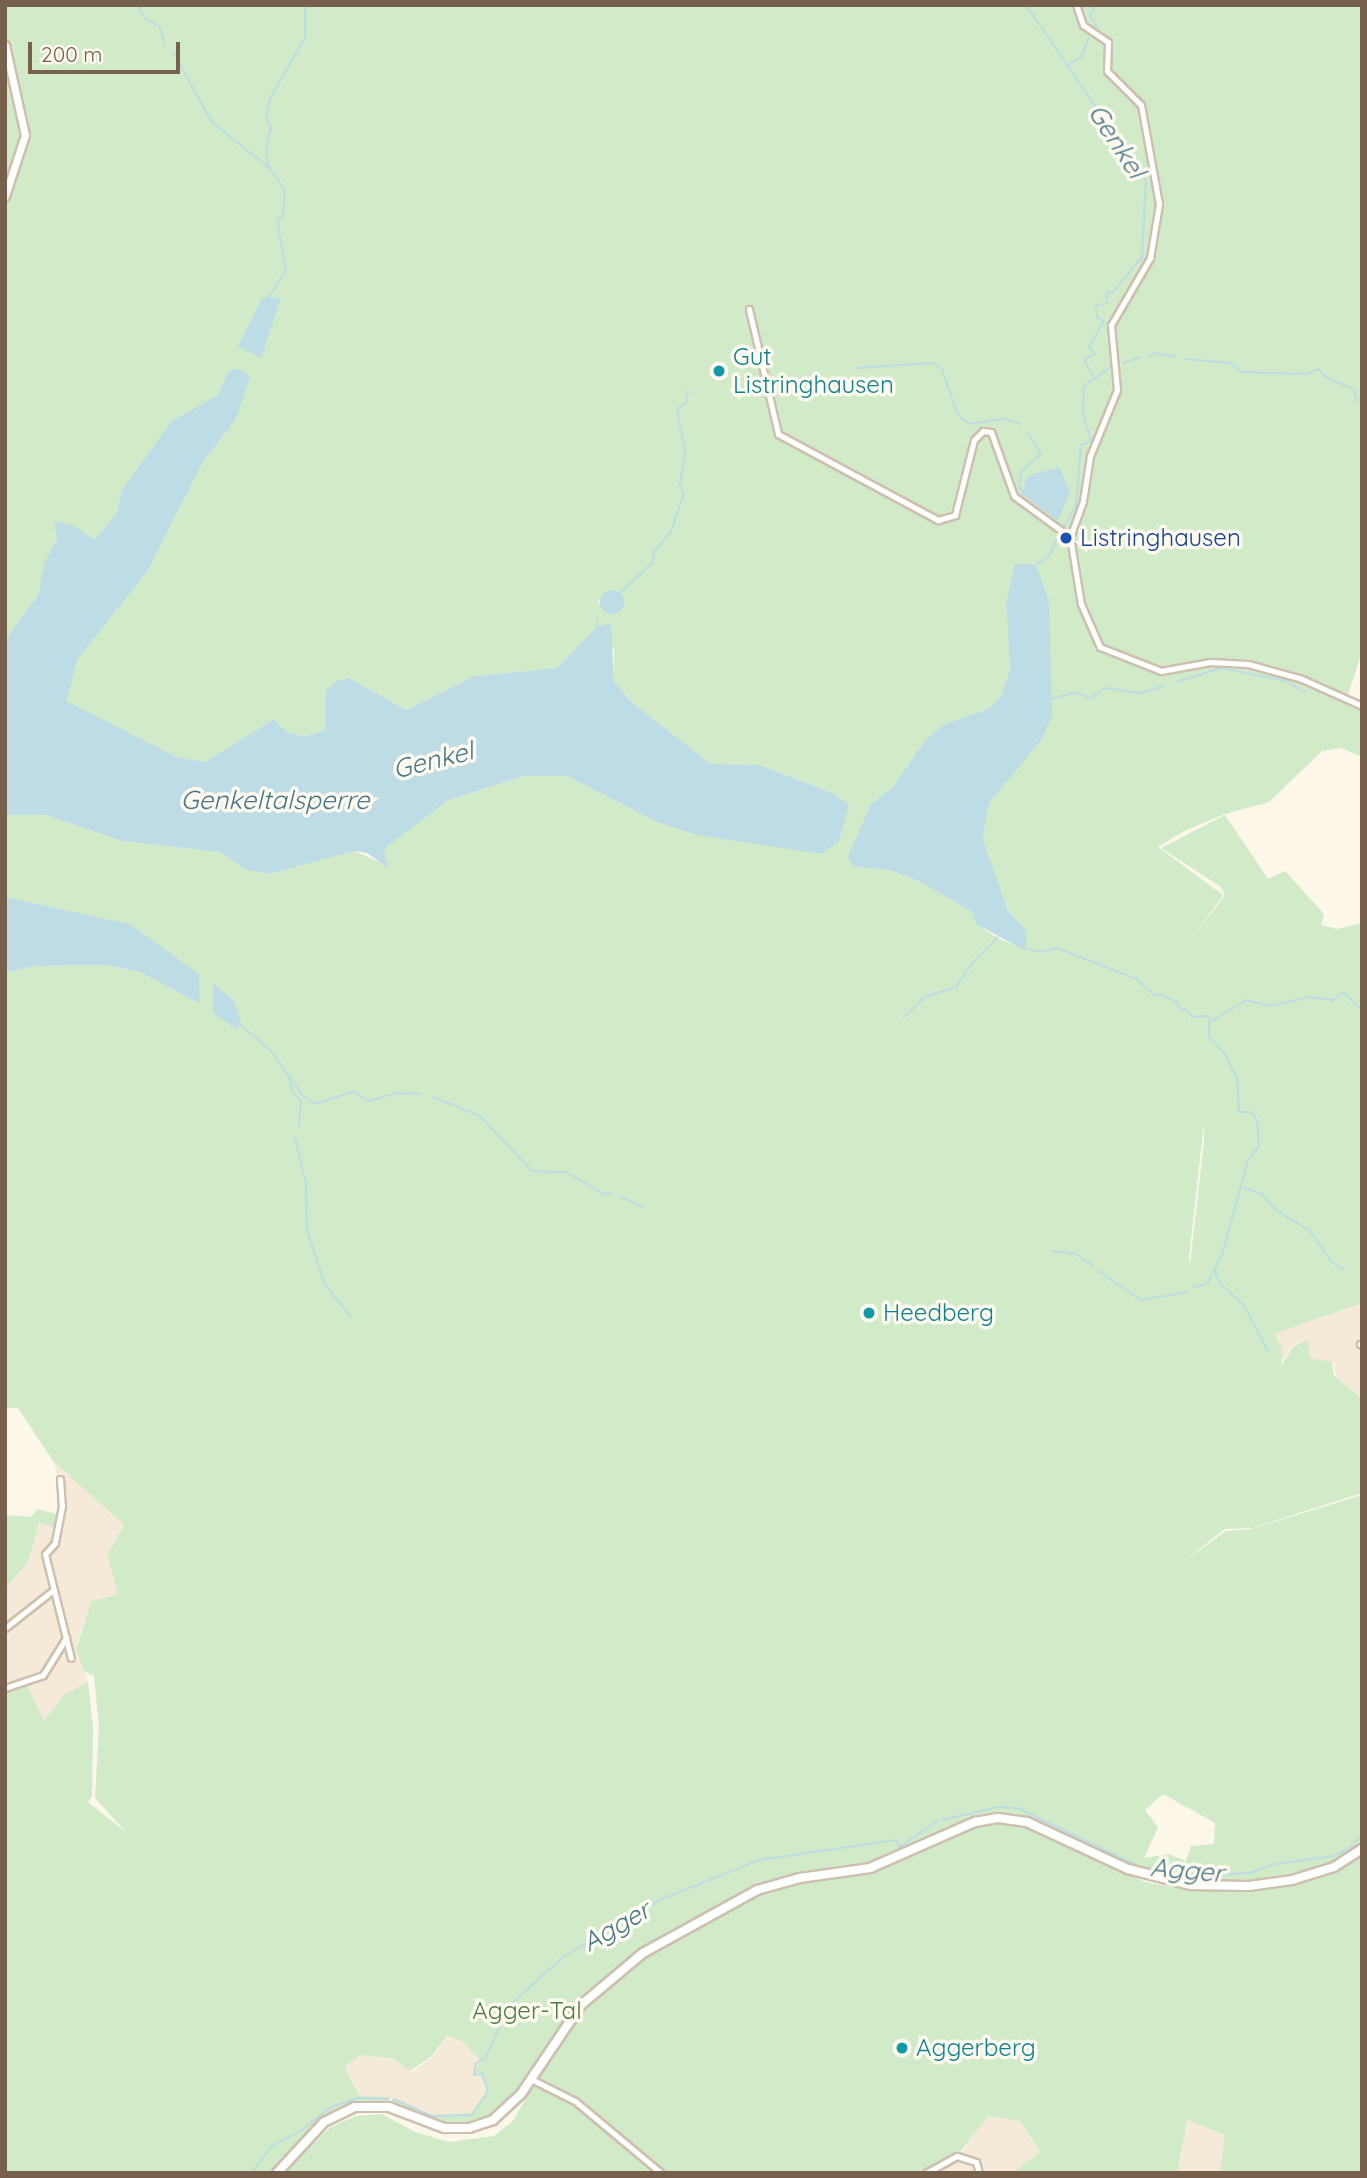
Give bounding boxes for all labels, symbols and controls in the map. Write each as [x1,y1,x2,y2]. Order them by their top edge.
scale bar [32,28,184,72]
text: 200 m [41,41,103,67]
water label: Genkel [1082,98,1152,184]
place label: Gut Listringhausen [733,343,894,399]
marker: Gut Listringhausen [711,363,727,379]
place label: Listringhausen [1080,524,1241,552]
marker: Listringhausen [1058,530,1074,546]
water label: Genkel [390,735,476,785]
water label: Genkeltalsperre [180,784,370,816]
place label: Heedberg [883,1299,994,1327]
marker: Heedberg [861,1305,877,1321]
water label: Agger [1149,1851,1225,1889]
water label: Agger [576,1894,656,1958]
park label: Agger-Tal [472,1997,582,2025]
place label: Aggerberg [916,2034,1036,2062]
marker: Aggerberg [894,2040,910,2056]

